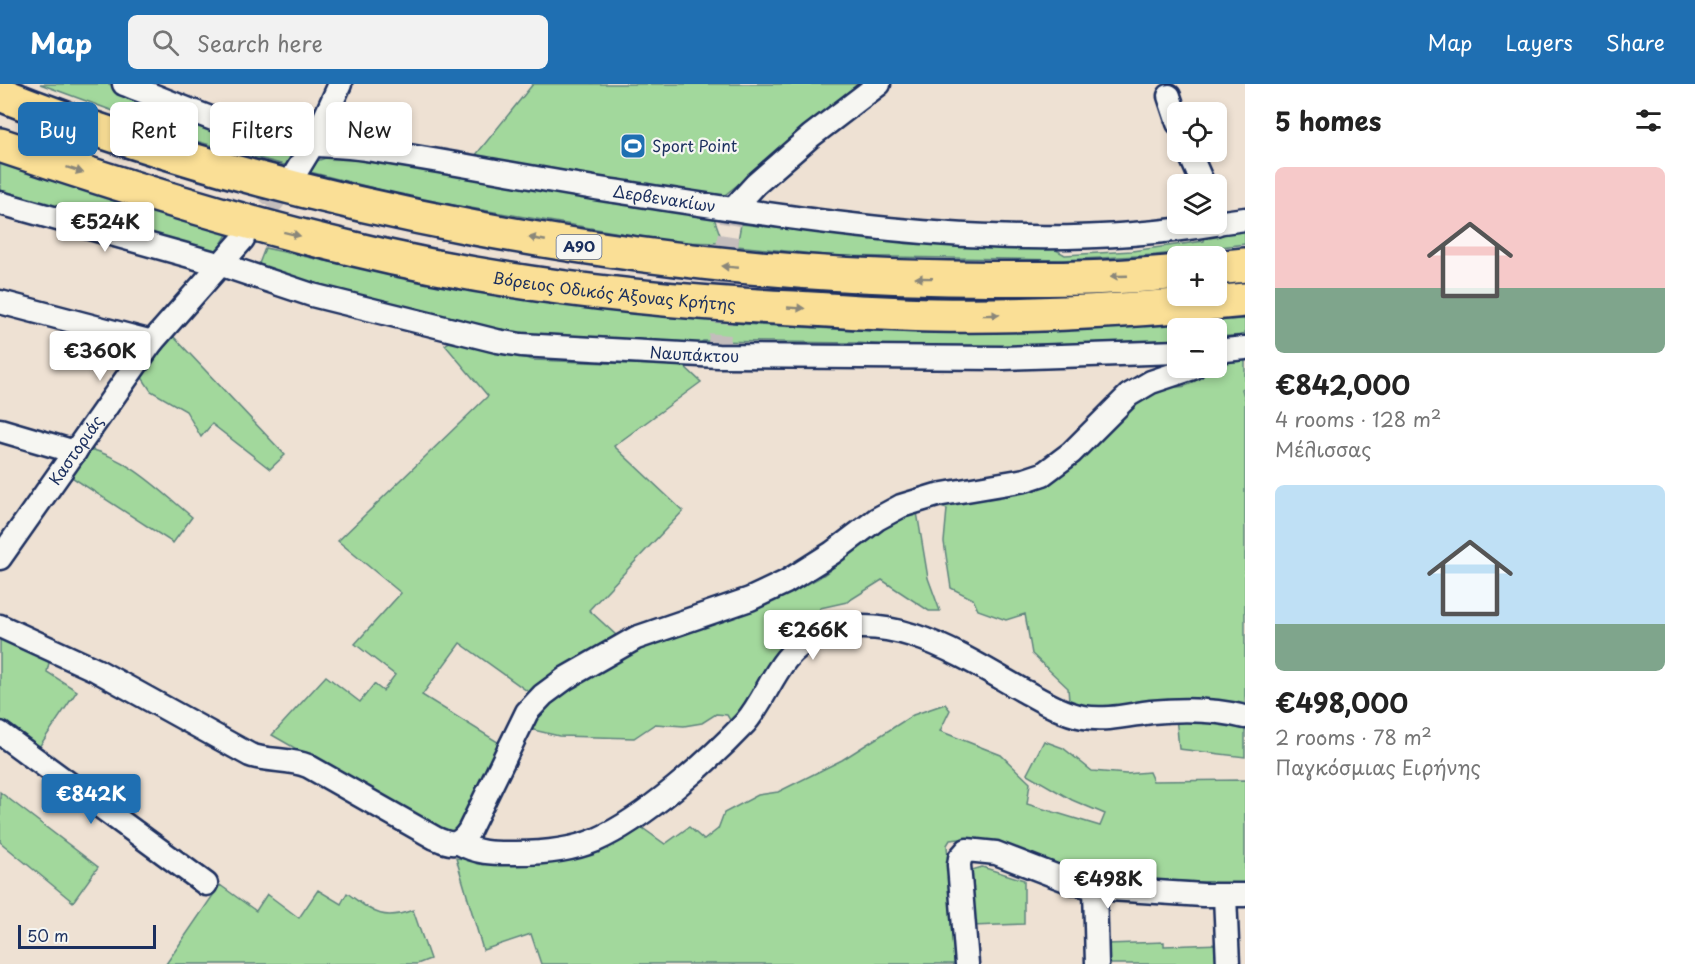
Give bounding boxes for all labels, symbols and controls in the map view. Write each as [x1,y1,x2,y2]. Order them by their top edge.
search box [128,15,548,69]
text: Map [30,21,92,64]
icon: search [149,26,182,59]
text: Search here [197,26,323,59]
text: Map [1428,26,1472,58]
text: Layers [1505,26,1573,58]
text: Share [1606,26,1665,58]
text: 5 homes [1275,101,1381,140]
chip: Buy [18,102,98,156]
chip: Rent [110,102,198,156]
chip: Filters [210,102,314,156]
chip: New [326,102,412,156]
map controls [1167,102,1227,378]
button: locate [1167,102,1227,162]
icon: filters [1632,104,1665,137]
sports icon: Sport Point [618,131,648,161]
place label: Sport Point [652,133,738,157]
one-way arrow [66,166,84,176]
button: layers [1167,174,1227,234]
street label: Δερβενακίων [611,178,718,217]
pin: €524K [63,202,147,253]
text: €524K [70,206,140,236]
icon: home [1416,206,1524,314]
one-way arrow [283,229,302,239]
one-way arrow [527,234,546,243]
road number: Α90 [556,235,602,259]
button: + [1167,246,1227,306]
one-way arrow [720,262,739,271]
street label: Βόρειος Οδικός Άξονας Κρήτης [491,264,736,316]
one-way arrow [1110,271,1129,280]
one-way arrow [915,273,934,283]
one-way arrow [786,304,805,313]
one-way arrow [981,310,1000,320]
button: − [1167,318,1227,378]
pin: €360K [58,331,142,382]
text: €360K [64,335,136,365]
street label: Ναυπάκτου [649,339,739,367]
text: €842,000 [1275,365,1410,404]
text: 4 rooms · 128 m² [1275,404,1441,434]
street label: Καστοριάς [42,410,108,489]
text: Μέλισσας [1275,434,1371,464]
icon: home [1416,524,1524,632]
pin: €266K [771,610,855,661]
text: €266K [778,614,848,644]
text: €498,000 [1275,683,1408,722]
text: 2 rooms · 78 m² [1275,722,1432,752]
text: Παγκόσμιας Ειρήνης [1275,752,1481,782]
pin: €842K [49,774,133,825]
text: €842K [56,778,126,808]
pin: €498K [1066,859,1150,910]
text: €498K [1074,863,1143,893]
scale bar [18,922,156,950]
text: 50 m [27,923,68,947]

